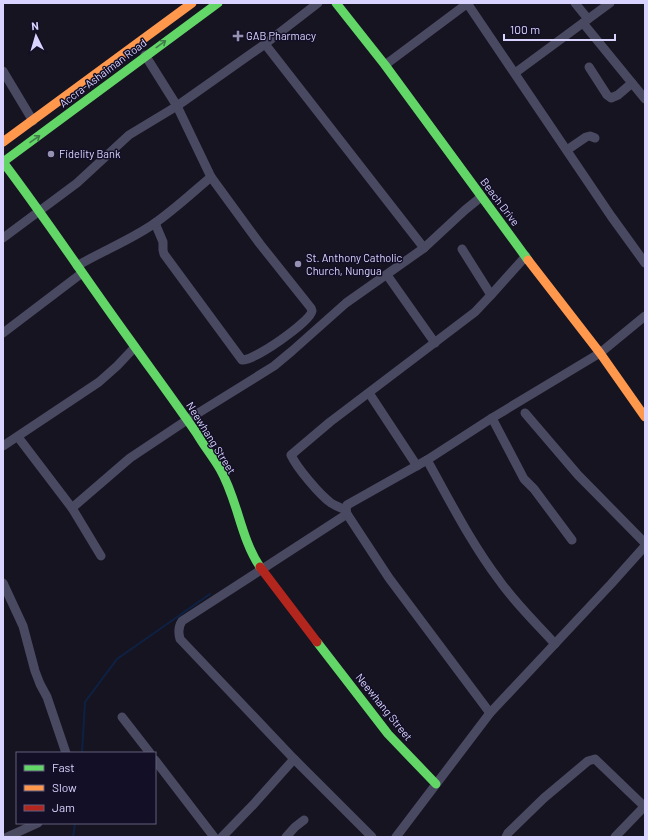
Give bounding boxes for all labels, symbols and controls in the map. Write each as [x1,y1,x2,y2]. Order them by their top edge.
north arrow [16,16,56,56]
scale bar [504,16,615,42]
text: N [31,19,39,32]
text: 100 m [510,22,540,36]
place label: GAB Pharmacy [246,29,316,42]
marker: GAB Pharmacy [233,31,243,41]
street label: Accra-Ashaiman Road [57,36,149,109]
one-way arrow [155,40,166,48]
one-way arrow [29,135,40,143]
place label: Fidelity Bank [59,147,121,160]
marker: Fidelity Bank [46,149,56,159]
street label: Beach Drive [478,175,523,228]
place label: St. Anthony Catholic Church, Nungua [306,251,403,277]
marker: St. Anthony Catholic Church, Nungua [293,259,303,269]
street label: Neewhang Street [184,399,239,476]
street label: Neewhang Street [353,671,415,743]
legend [16,752,156,824]
text: Fast [52,760,75,774]
text: Slow [52,780,77,794]
text: Jam [52,800,75,814]

